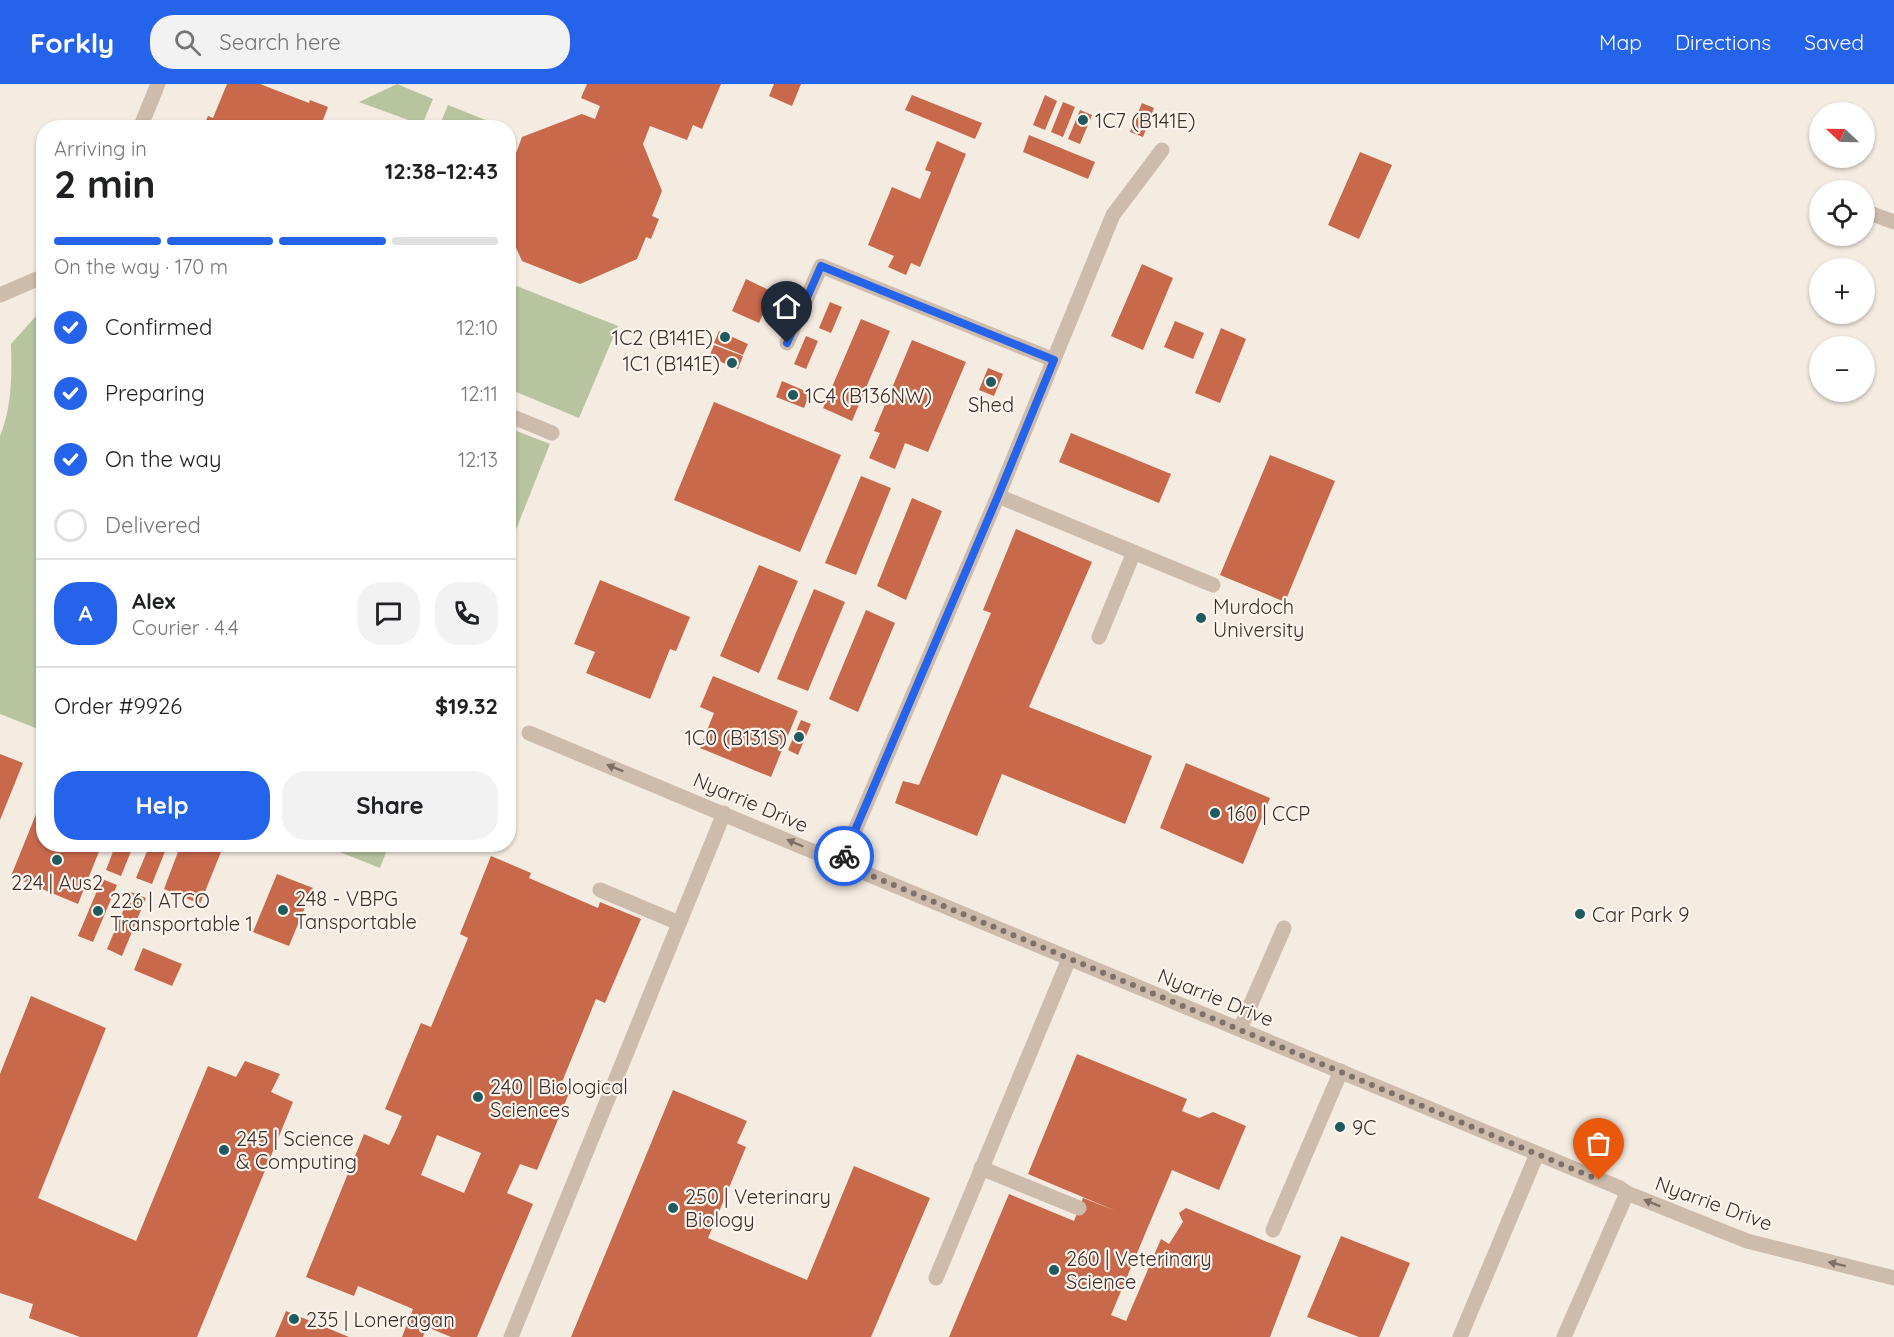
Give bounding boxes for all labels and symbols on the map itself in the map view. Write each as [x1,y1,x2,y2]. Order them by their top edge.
north arrow [1809,102,1875,168]
place label: 1C7 (B141E) [1095,108,1195,133]
marker: 1C7 (B141E) [1076,113,1090,127]
pin [761,281,812,343]
place label: 1C2 (B141E) [612,325,713,350]
marker: 1C2 (B141E) [718,330,732,344]
place label: 1C1 (B141E) [622,351,720,376]
marker: 1C1 (B141E) [725,356,739,370]
marker: Shed [984,375,998,389]
place label: 1C4 (B136NW) [805,383,932,408]
marker: 1C4 (B136NW) [786,388,800,402]
place label: Shed [968,392,1014,417]
place label: Murdoch University [1213,594,1304,642]
marker: Murdoch University [1194,611,1208,625]
place label: 1C0 (B131S) [685,725,787,750]
marker: 1C0 (B131S) [792,730,806,744]
one-way arrow [606,763,624,772]
street label: Nyarrie Drive [690,767,812,837]
place label: 160 | CCP [1227,801,1310,826]
marker: 160 | CCP [1208,806,1222,820]
courier [814,826,874,886]
one-way arrow [786,838,804,847]
marker: 224 | Aus2 [50,853,64,867]
place label: 224 | Aus2 [11,870,103,895]
place label: 248 - VBPG Tansportable [295,886,417,934]
place label: 226 | ATCO Transportable 1 [110,888,253,936]
place label: Car Park 9 [1592,902,1689,927]
marker: 248 - VBPG Tansportable [276,903,290,917]
marker: 226 | ATCO Transportable 1 [91,904,105,918]
marker: Car Park 9 [1573,907,1587,921]
street label: Nyarrie Drive [1154,962,1278,1032]
place label: 240 | Biological Sciences [490,1074,628,1122]
marker: 240 | Biological Sciences [471,1090,485,1104]
place label: 9C [1352,1115,1376,1140]
pin [1573,1118,1624,1180]
marker: 9C [1333,1120,1347,1134]
place label: 245 | Science & Computing [236,1126,357,1174]
marker: 245 | Science & Computing [217,1143,231,1157]
street label: Nyarrie Drive [1652,1170,1776,1236]
place label: 250 | Veterinary Biology [685,1184,831,1232]
one-way arrow [1643,1198,1661,1207]
marker: 250 | Veterinary Biology [666,1201,680,1215]
place label: 260 | Veterinary Science [1066,1246,1212,1294]
one-way arrow [1828,1258,1846,1268]
marker: 260 | Veterinary Science [1047,1263,1061,1277]
place label: 235 | Loneragan [306,1307,455,1332]
marker: 235 | Loneragan [287,1312,301,1326]

